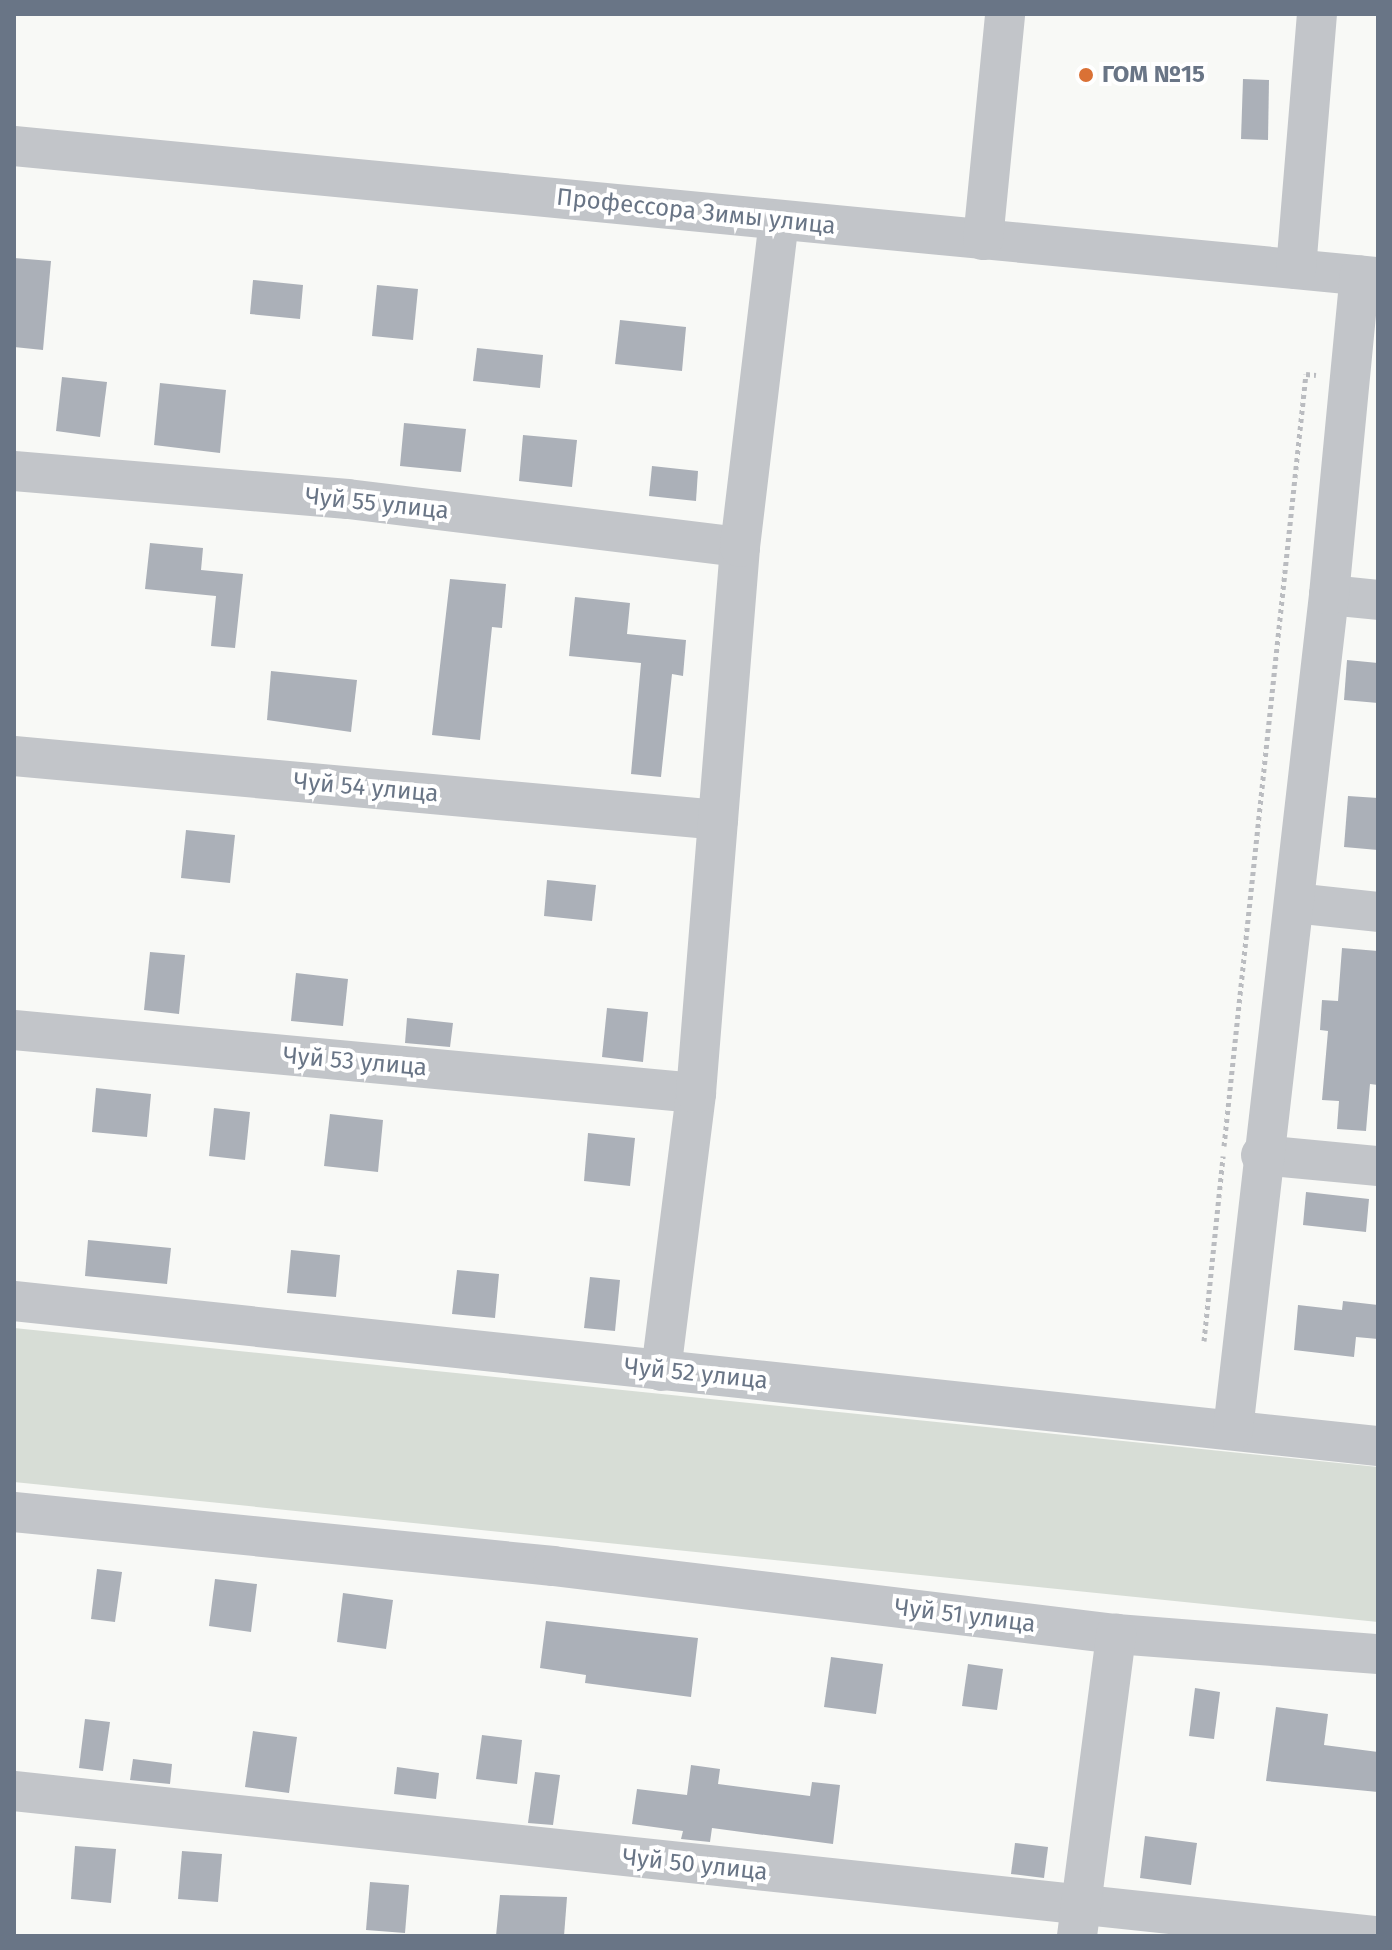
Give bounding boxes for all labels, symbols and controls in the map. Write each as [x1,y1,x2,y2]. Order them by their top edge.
place label: ГОМ №15 [1102,61,1205,89]
marker: ГОМ №15 [1077,66,1095,84]
street label: Профессора Зимы улица [555,183,837,241]
street label: Чуй 55 улица [304,482,450,526]
street label: Чуй 54 улица [292,767,440,809]
street label: Чуй 53 улица [282,1041,428,1083]
street label: Чуй 52 улица [623,1352,769,1396]
street label: Чуй 51 улица [893,1593,1037,1639]
street label: Чуй 50 улица [621,1843,769,1887]

